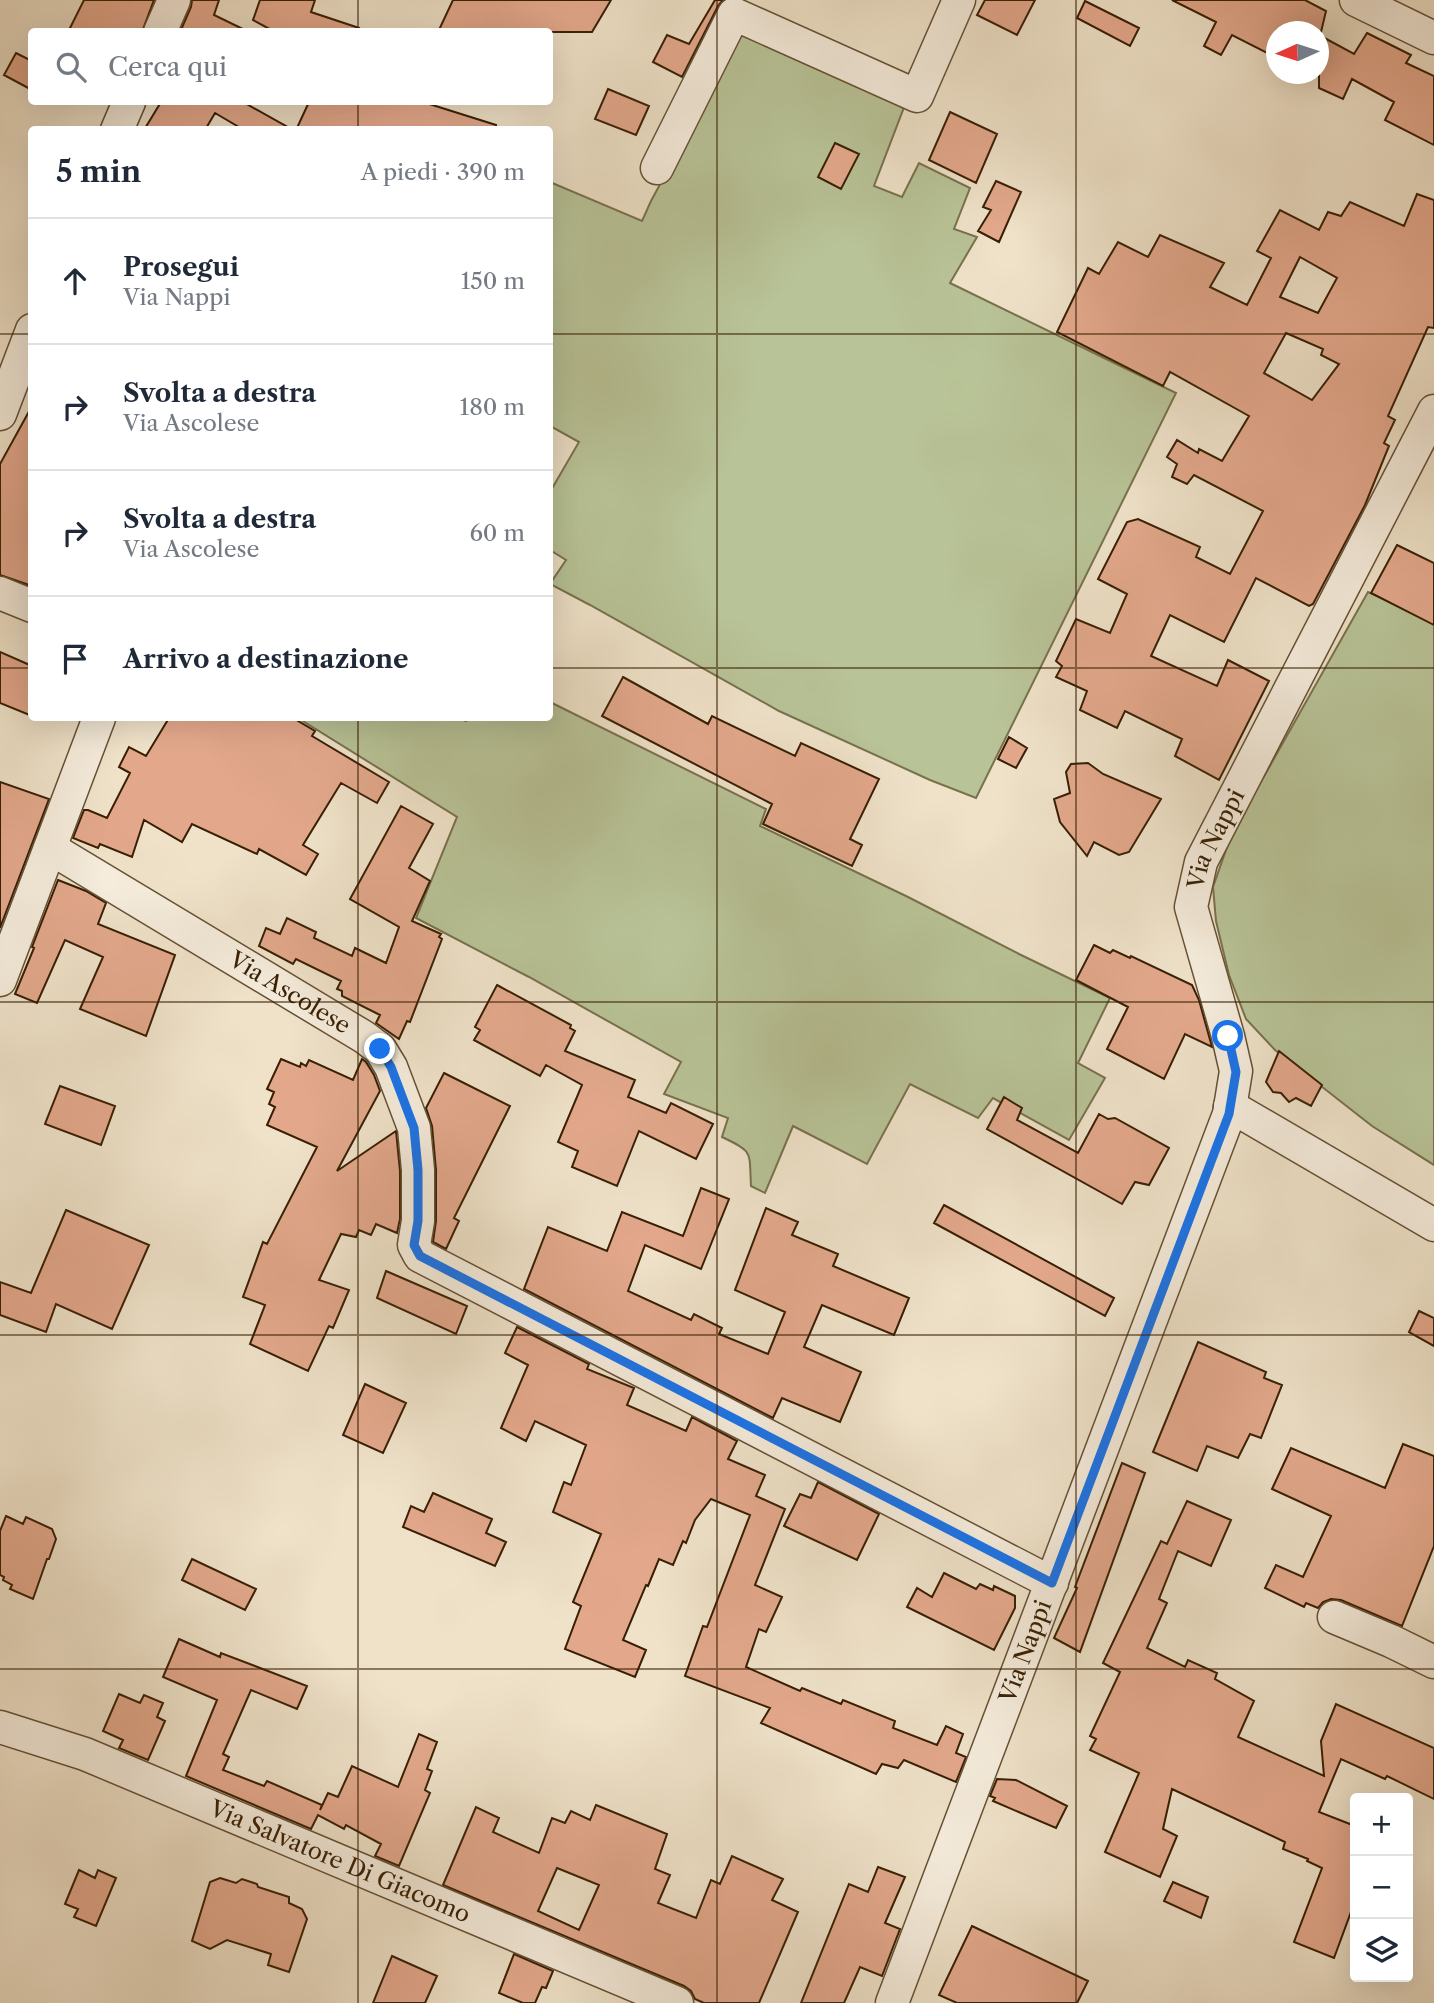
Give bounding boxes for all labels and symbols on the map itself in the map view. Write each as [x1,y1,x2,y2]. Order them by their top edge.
north arrow [1266,21,1329,84]
street label: Via Nappi [1181,784,1250,893]
street label: Via Ascolese [223,945,356,1040]
route start [1212,1020,1243,1051]
route end [364,1033,395,1064]
street label: Via Nappi [993,1596,1057,1708]
street label: Via Salvatore Di Giacomo [205,1794,475,1928]

